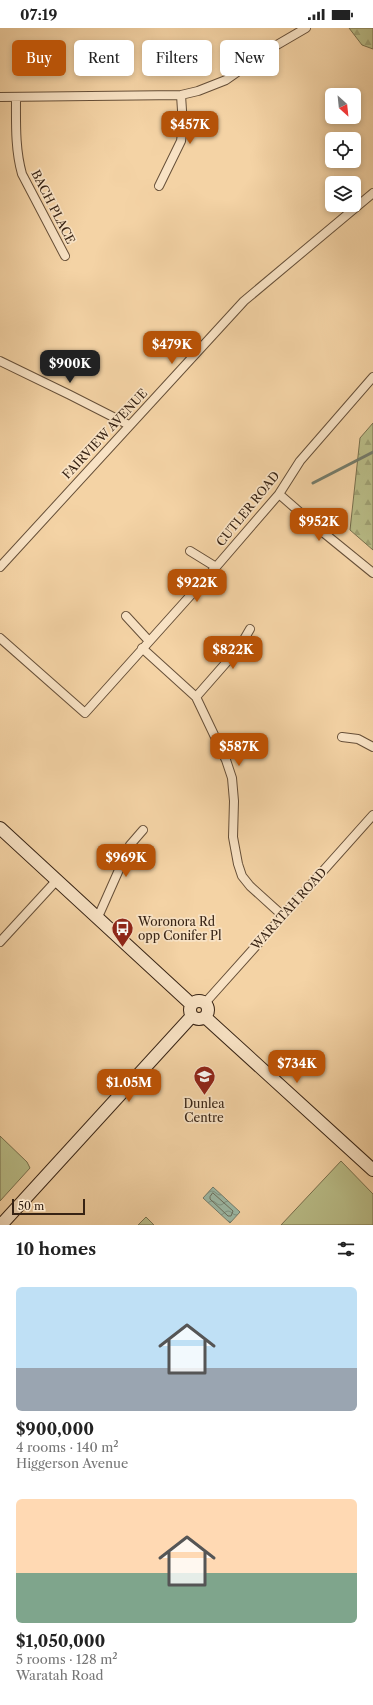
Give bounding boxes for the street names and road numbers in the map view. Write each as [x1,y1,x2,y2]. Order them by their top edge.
street label: BACH PLACE [28,167,79,246]
street label: FAIRVIEW AVENUE [59,385,150,482]
street label: CUTLER ROAD [213,468,283,549]
street label: WARATAH ROAD [247,864,330,954]

